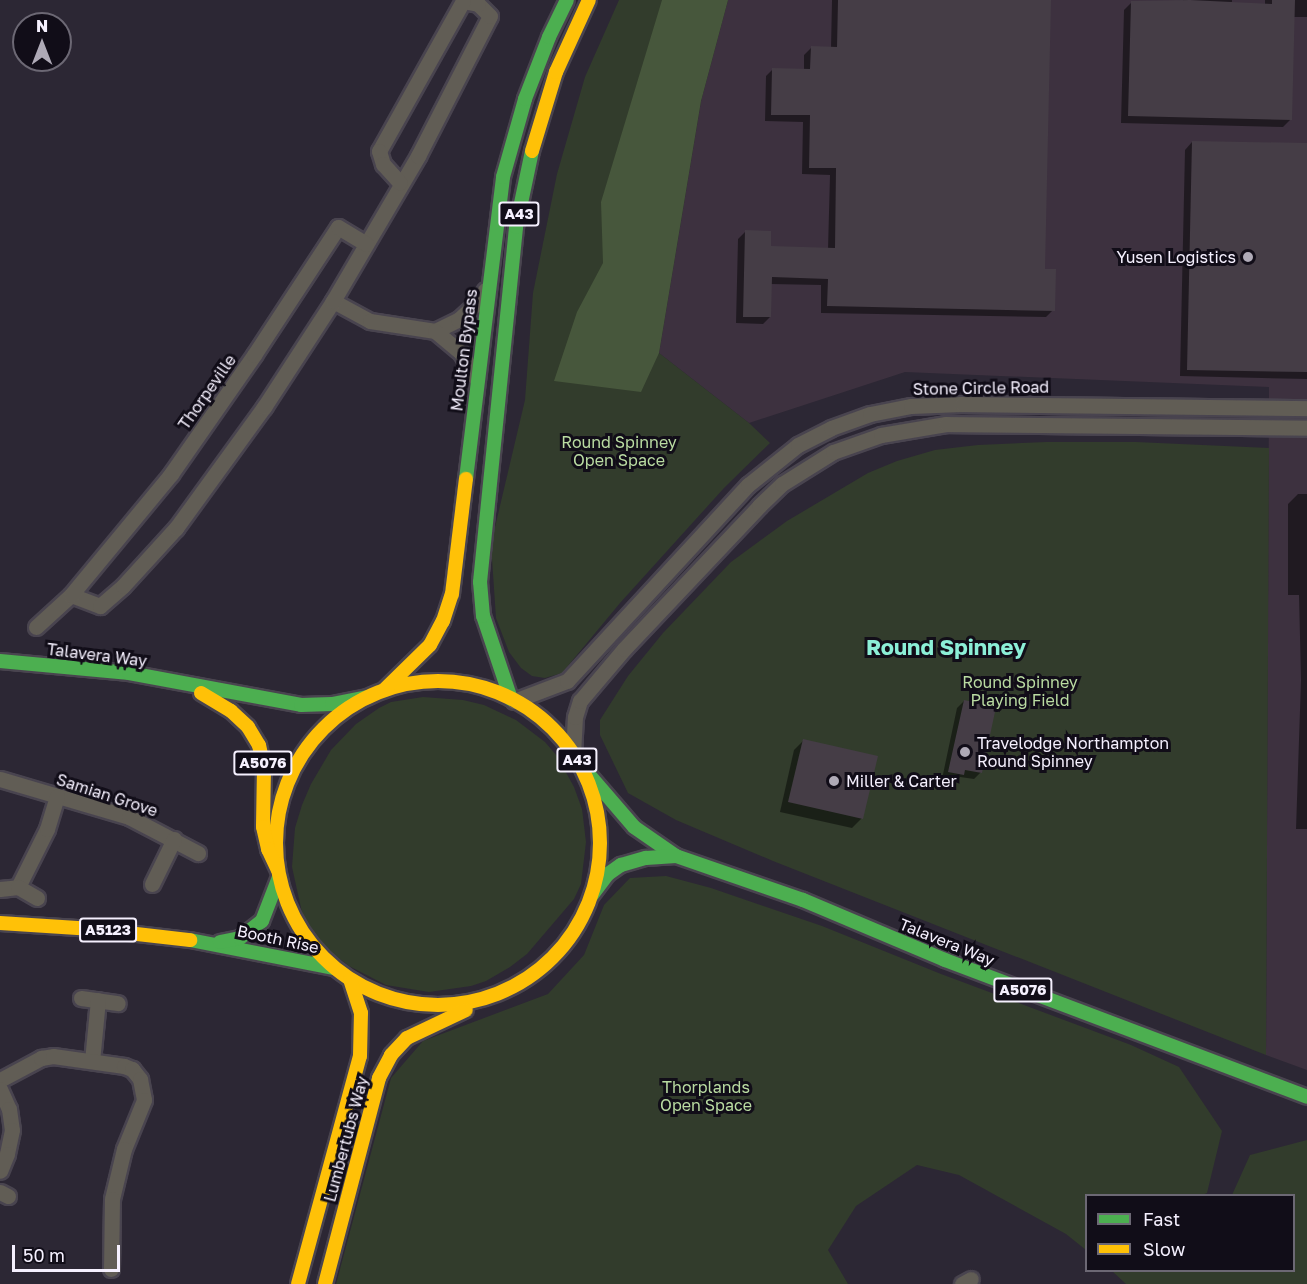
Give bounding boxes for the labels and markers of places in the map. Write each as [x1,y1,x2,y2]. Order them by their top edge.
place label: Yusen Logistics [1116,247,1236,267]
marker: Yusen Logistics [1241,250,1255,264]
place label: Travelodge Northampton Round Spinney [977,733,1169,771]
marker: Travelodge Northampton Round Spinney [958,745,972,759]
place label: Miller & Carter [846,771,957,791]
marker: Miller & Carter [827,774,841,788]

